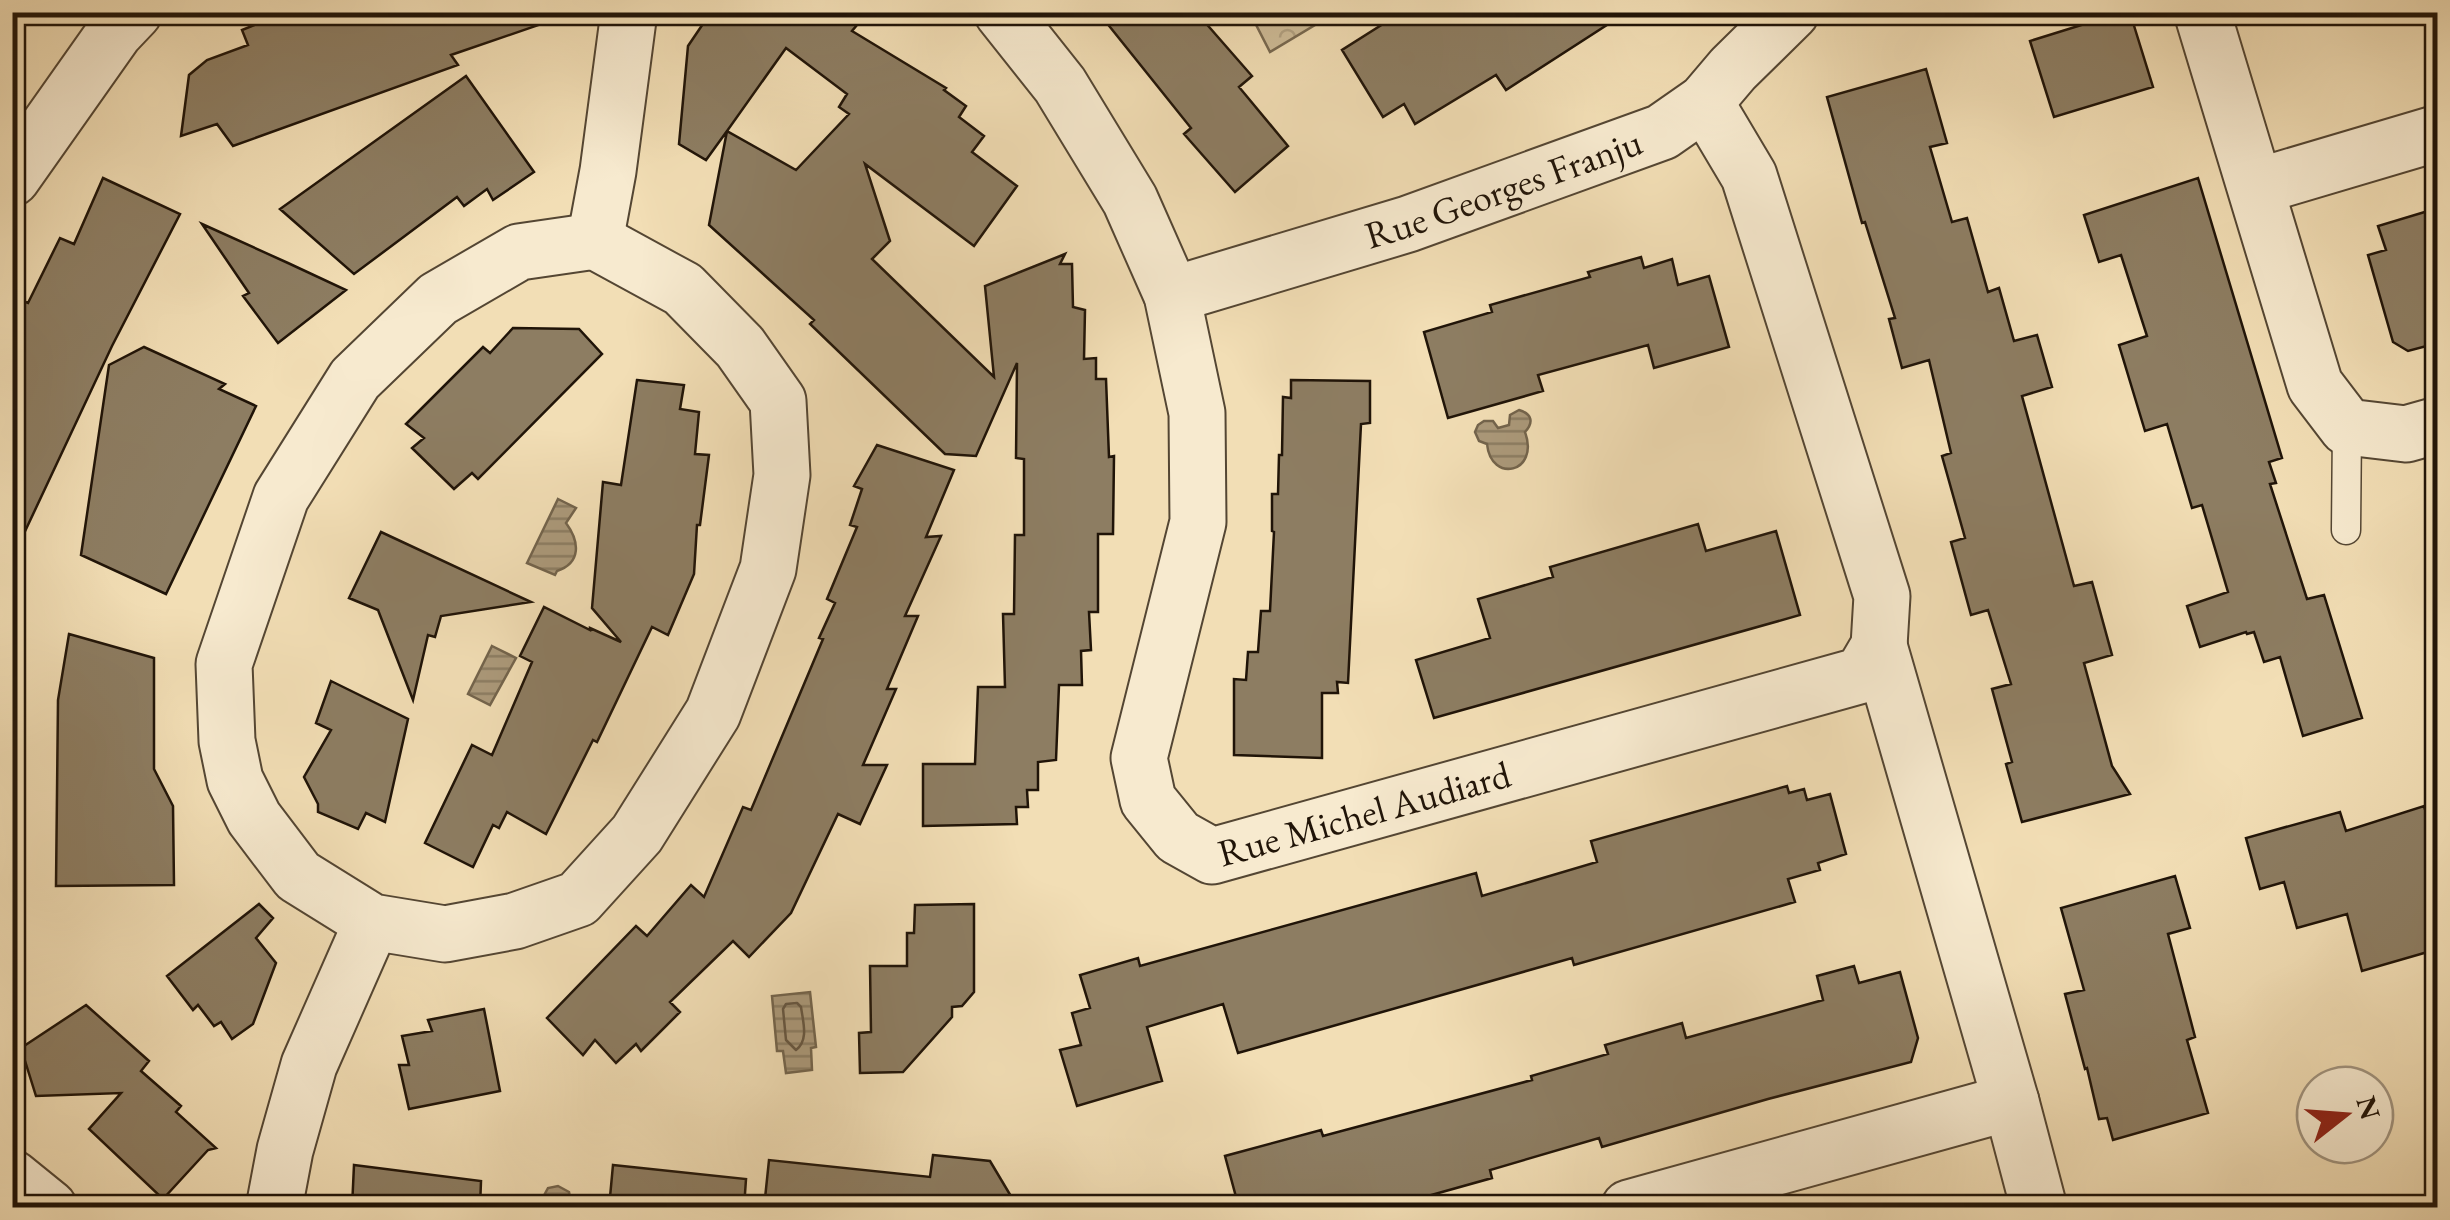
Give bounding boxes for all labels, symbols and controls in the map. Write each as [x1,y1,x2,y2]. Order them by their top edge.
street label: Rue Georges Franju [1359,116,1648,260]
street label: Rue Michel Audiard [1212,749,1517,877]
north arrow [2295,1065,2395,1165]
text: N [2348,1092,2390,1124]

